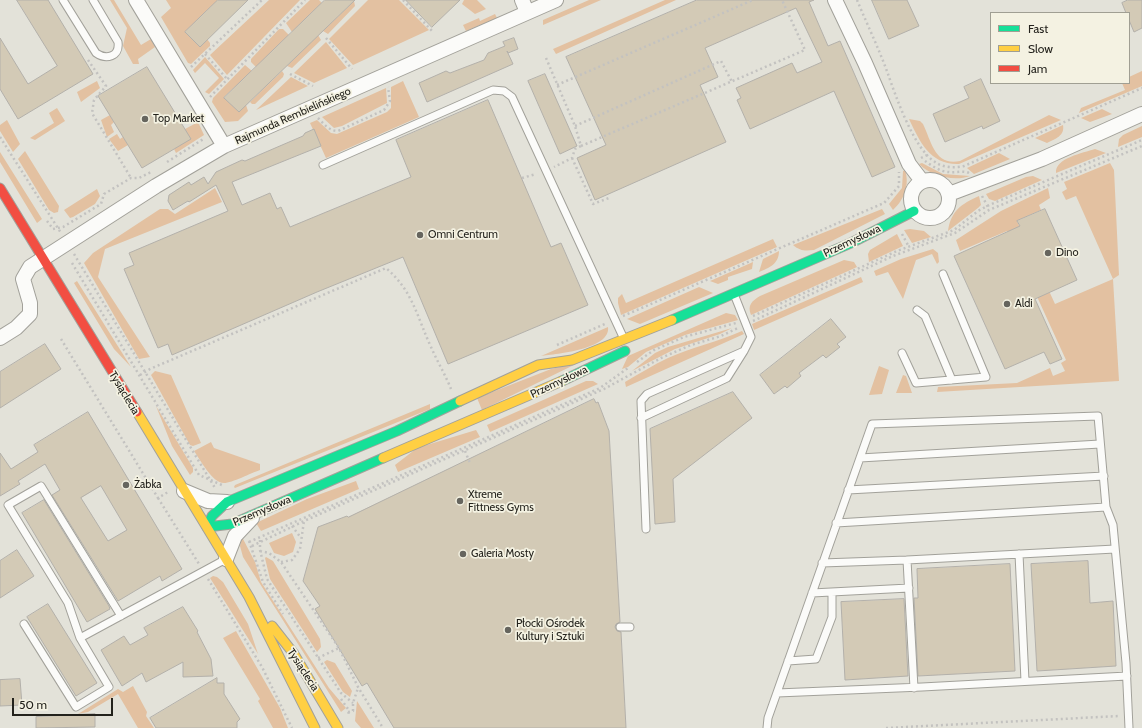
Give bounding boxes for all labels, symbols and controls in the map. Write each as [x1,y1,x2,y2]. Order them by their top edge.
legend [990,12,1130,84]
text: Fast [1028,21,1048,36]
text: Slow [1028,41,1053,56]
text: Jam [1028,61,1047,76]
street label: Rajmunda Rembielińskiego [233,84,353,148]
place label: Top Market [153,112,204,126]
marker: Top Market [140,114,150,124]
street label: Przemysłowa [821,222,883,260]
place label: Omni Centrum [428,228,498,242]
marker: Omni Centrum [415,230,425,240]
place label: Dino [1056,246,1078,260]
marker: Dino [1043,248,1053,258]
place label: Aldi [1015,297,1033,311]
marker: Aldi [1002,299,1012,309]
street label: Przemysłowa [528,363,590,401]
street label: Tysiąclecia [106,369,142,417]
place label: Żabka [134,478,162,492]
marker: Żabka [121,480,131,490]
place label: Xtreme Fittness Gyms [468,488,534,514]
street label: Przemysłowa [231,493,293,529]
marker: Xtreme Fittness Gyms [455,496,465,506]
place label: Galeria Mosty [471,547,534,561]
marker: Galeria Mosty [458,549,468,559]
place label: Płocki Ośrodek Kultury i Sztuki [516,617,585,643]
marker: Płocki Ośrodek Kultury i Sztuki [503,625,513,635]
street label: Tysiąclecia [284,646,322,694]
scale bar [14,690,115,716]
text: 50 m [19,697,47,712]

